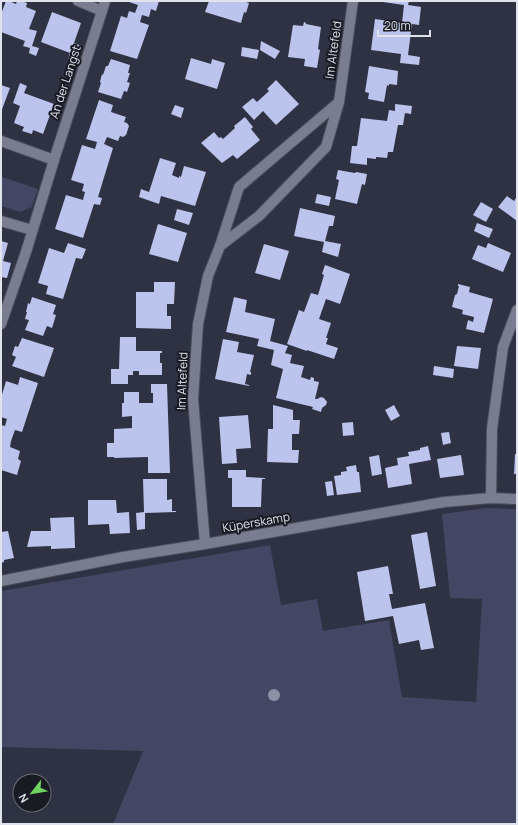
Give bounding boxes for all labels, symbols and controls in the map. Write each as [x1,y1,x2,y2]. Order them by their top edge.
scale bar [378,12,430,38]
text: 20 m [384,17,411,34]
street label: Im Altefeld [321,20,345,80]
street label: An der Langst [45,43,85,121]
street label: Im Altefeld [172,352,192,410]
street label: Küperskamp [221,508,291,536]
north arrow [12,773,52,813]
text: N [14,791,31,806]

